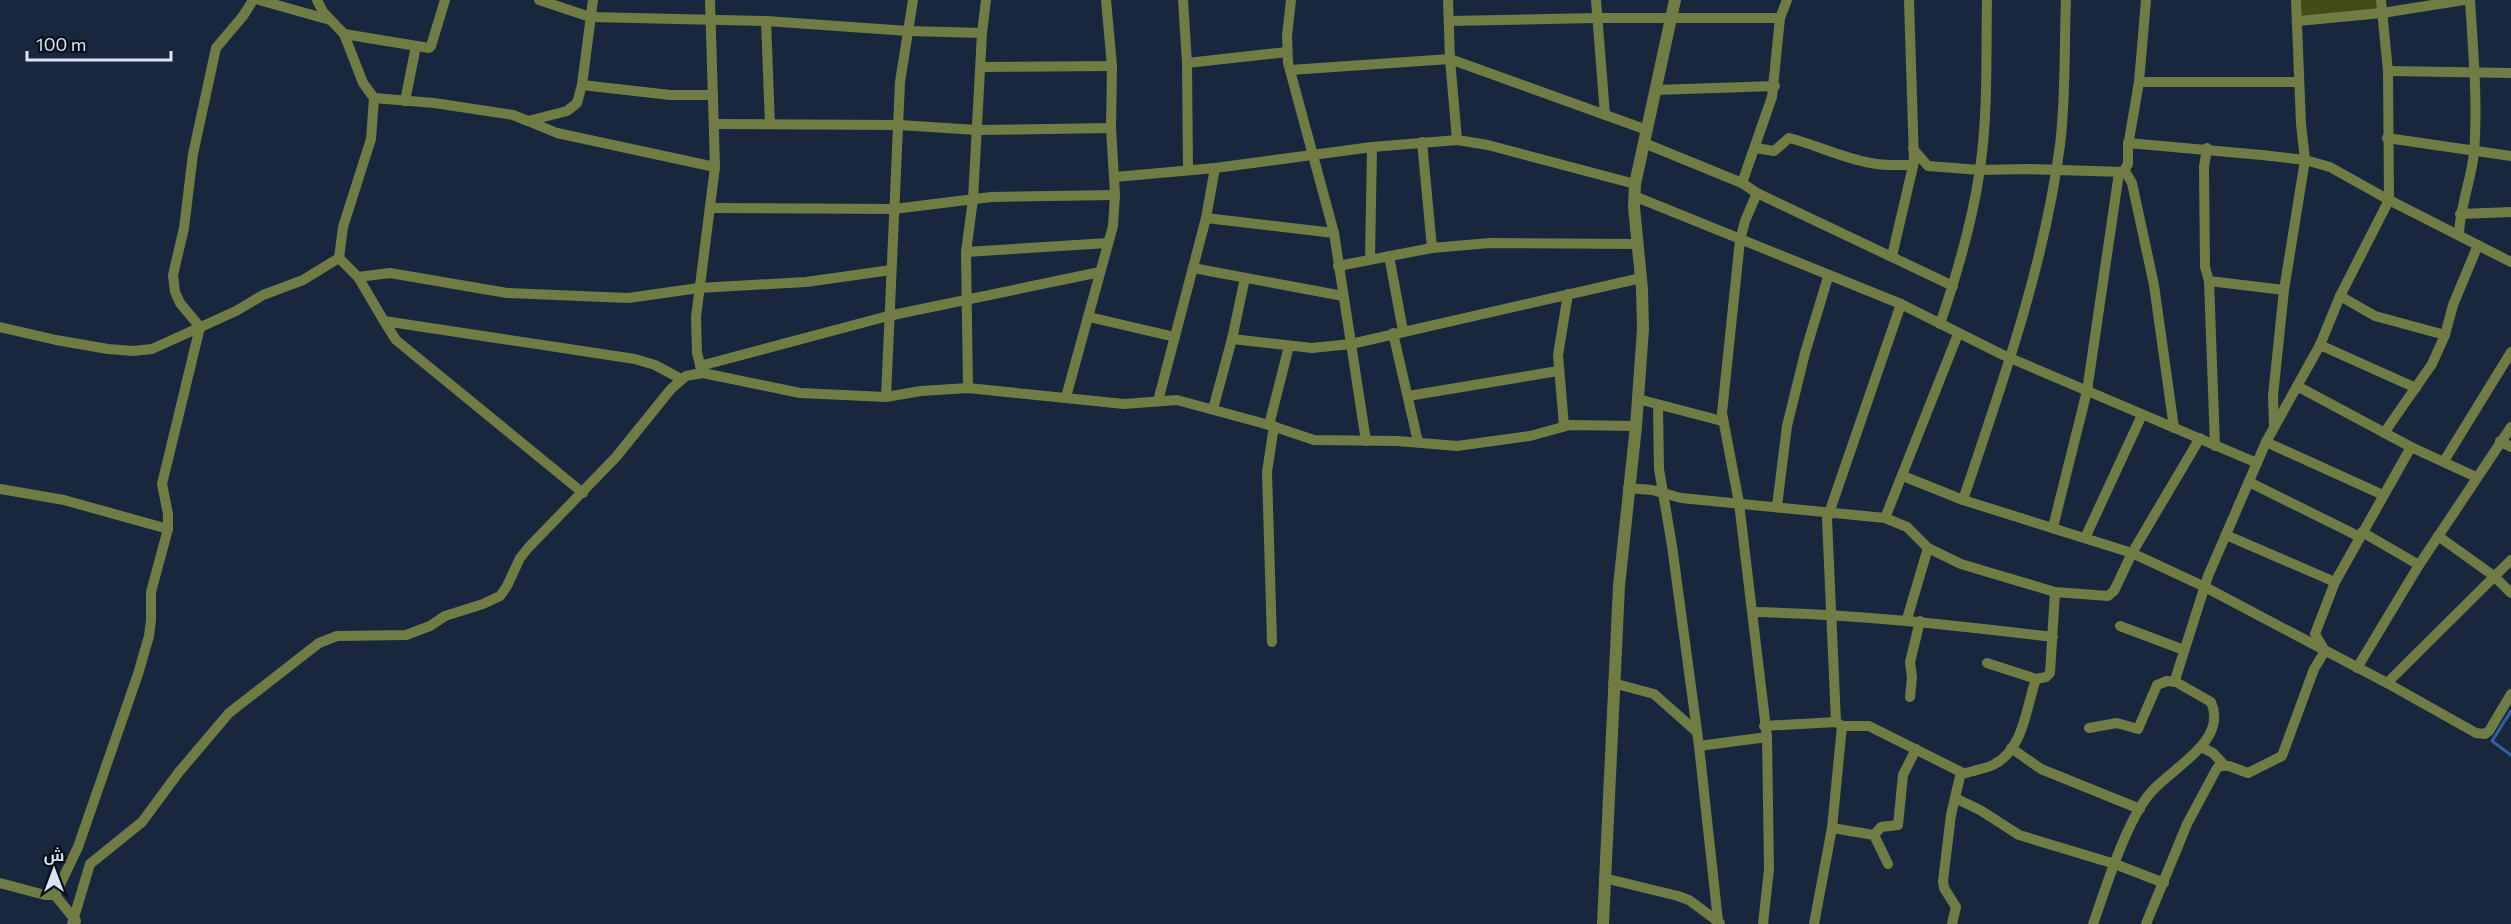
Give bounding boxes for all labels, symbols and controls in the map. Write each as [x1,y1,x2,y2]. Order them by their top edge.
scale bar [27,24,171,62]
text: 100 m [36,33,86,55]
north arrow [24,840,84,900]
text: ش [44,845,64,865]

